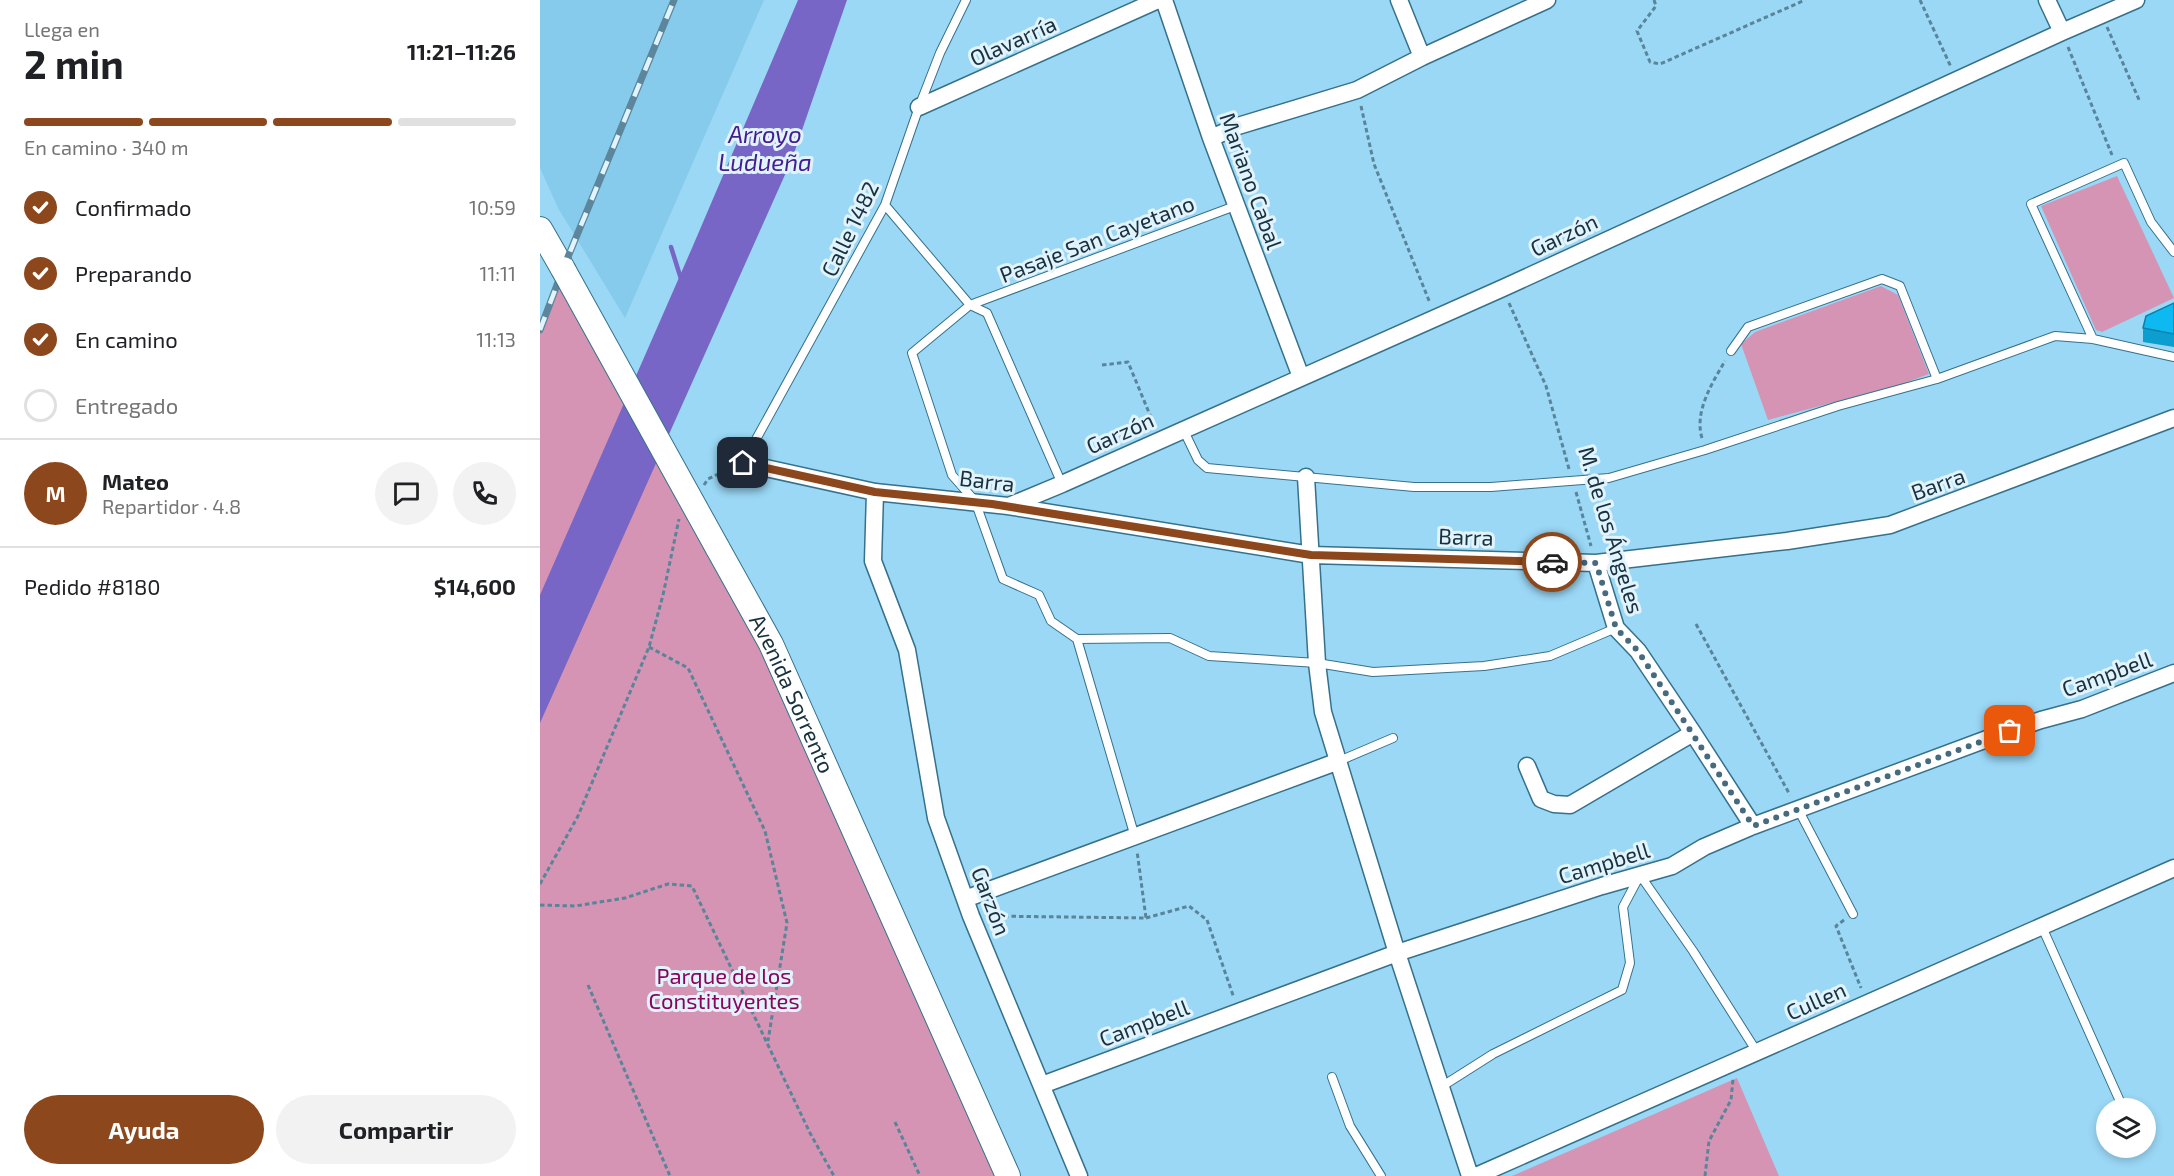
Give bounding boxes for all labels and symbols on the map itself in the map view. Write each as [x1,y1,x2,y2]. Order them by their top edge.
street label: Olavarría [965,9,1060,71]
street label: Mariano Cabal [1215,109,1289,253]
water label: Arroyo Ludueña [718,119,812,176]
street label: Calle 1482 [815,177,883,280]
street label: Pasaje San Cayetano [996,189,1198,288]
street label: Garzón [1526,207,1601,261]
street label: Garzón [1082,406,1157,458]
pin [717,437,768,488]
street label: M. de los Ángeles [1574,443,1650,616]
street label: Barra [1907,461,1968,505]
street label: Barra [958,464,1016,496]
street label: Barra [1438,522,1494,550]
courier [1522,532,1582,592]
street label: Avenida Sorrento [745,609,841,777]
street label: Campbell [2058,645,2156,701]
pin [1984,705,2035,756]
street label: Campbell [1555,836,1653,888]
street label: Garzón [967,863,1017,939]
park label: Parque de los Constituyentes [648,962,800,1013]
street label: Cullen [1782,975,1850,1025]
street label: Campbell [1095,993,1193,1051]

